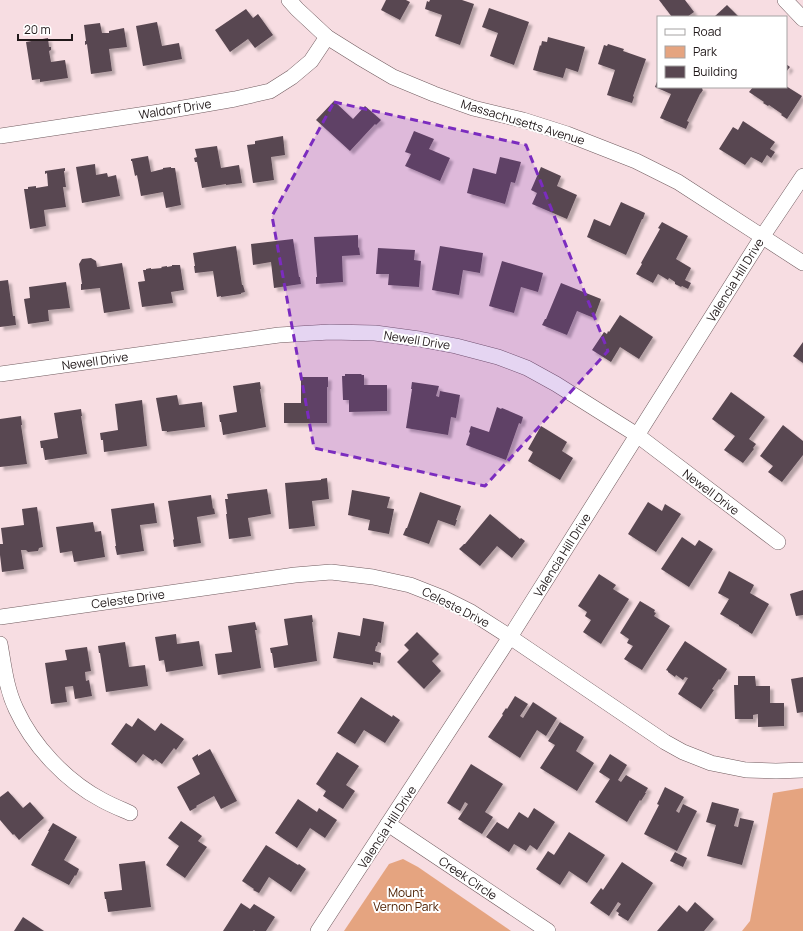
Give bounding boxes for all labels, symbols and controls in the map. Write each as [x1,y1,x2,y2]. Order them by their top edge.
scale bar [18,16,72,42]
legend [657,16,787,88]
text: 20 m [24,21,51,38]
text: Road [693,23,721,40]
text: Park [693,43,718,60]
text: Building [693,63,737,80]
street label: Waldorf Drive [137,95,213,123]
street label: Massachusetts Avenue [459,95,587,149]
street label: Valencia Hill Drive [702,235,768,325]
street label: Newell Drive [383,326,451,354]
street label: Newell Drive [61,348,129,374]
street label: Newell Drive [679,465,743,519]
street label: Valencia Hill Drive [529,510,595,600]
street label: Celeste Drive [419,583,493,631]
street label: Celeste Drive [90,585,166,613]
street label: Valencia Hill Drive [354,782,420,872]
street label: Creek Circle [435,852,501,904]
park label: Mount Vernon Park [373,884,440,915]

